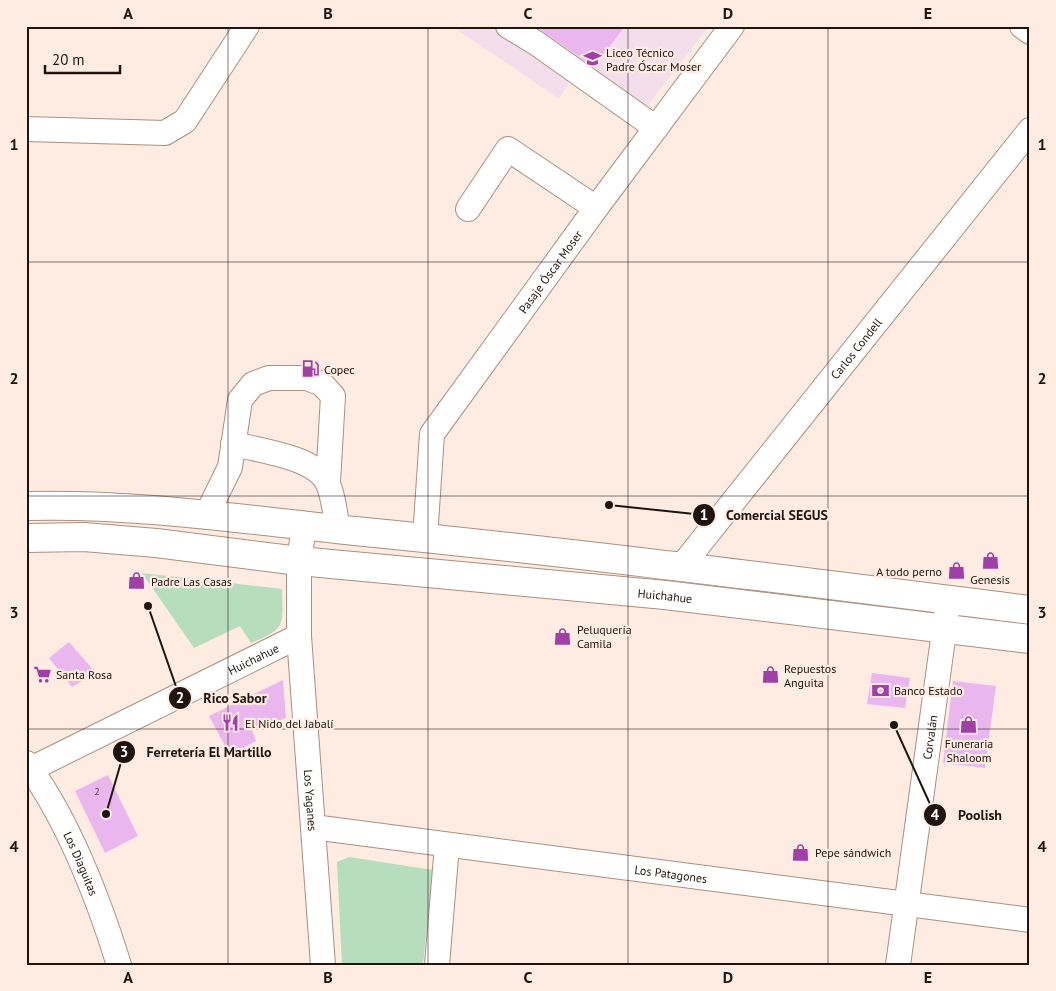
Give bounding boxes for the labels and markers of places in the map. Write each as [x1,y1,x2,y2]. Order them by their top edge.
place label: Liceo Técnico Padre Óscar Moser [606,45,701,74]
school or university icon: Liceo Técnico Padre Óscar Moser [582,49,602,69]
fuel station icon: Copec [300,359,320,379]
place label: Copec [324,362,355,377]
callout: Comercial SEGUS [691,500,838,529]
shop icon: Genesis [980,550,1000,570]
shop icon: A todo perno [946,561,966,581]
place label: A todo perno [876,564,942,579]
shop icon: Padre Las Casas [127,571,147,591]
place label: Genesis [970,572,1010,587]
place label: Padre Las Casas [151,574,232,589]
place label: Peluquería Camila [577,622,632,651]
shop icon: Peluquería Camila [553,626,573,646]
place label: Repuestos Anguita [784,661,836,690]
supermarket icon: Santa Rosa [32,664,52,684]
shop icon: Repuestos Anguita [760,665,780,685]
place label: Santa Rosa [56,667,112,682]
bank icon: Banco Estado [870,680,890,700]
callout: Rico Sabor [168,683,276,712]
place label: Banco Estado [894,683,963,698]
restaurant icon: El Nido del Jabalí [221,713,241,733]
shop icon: Funeraria Shaloom [959,714,979,734]
place label: El Nido del Jabalí [245,716,333,731]
place label: Funeraria Shaloom [945,736,993,765]
callout: Ferretería El Martillo [111,737,281,766]
callout: Poolish [923,800,1012,829]
shop icon: Pepe sándwich [791,842,811,862]
place label: Pepe sándwich [815,845,891,860]

